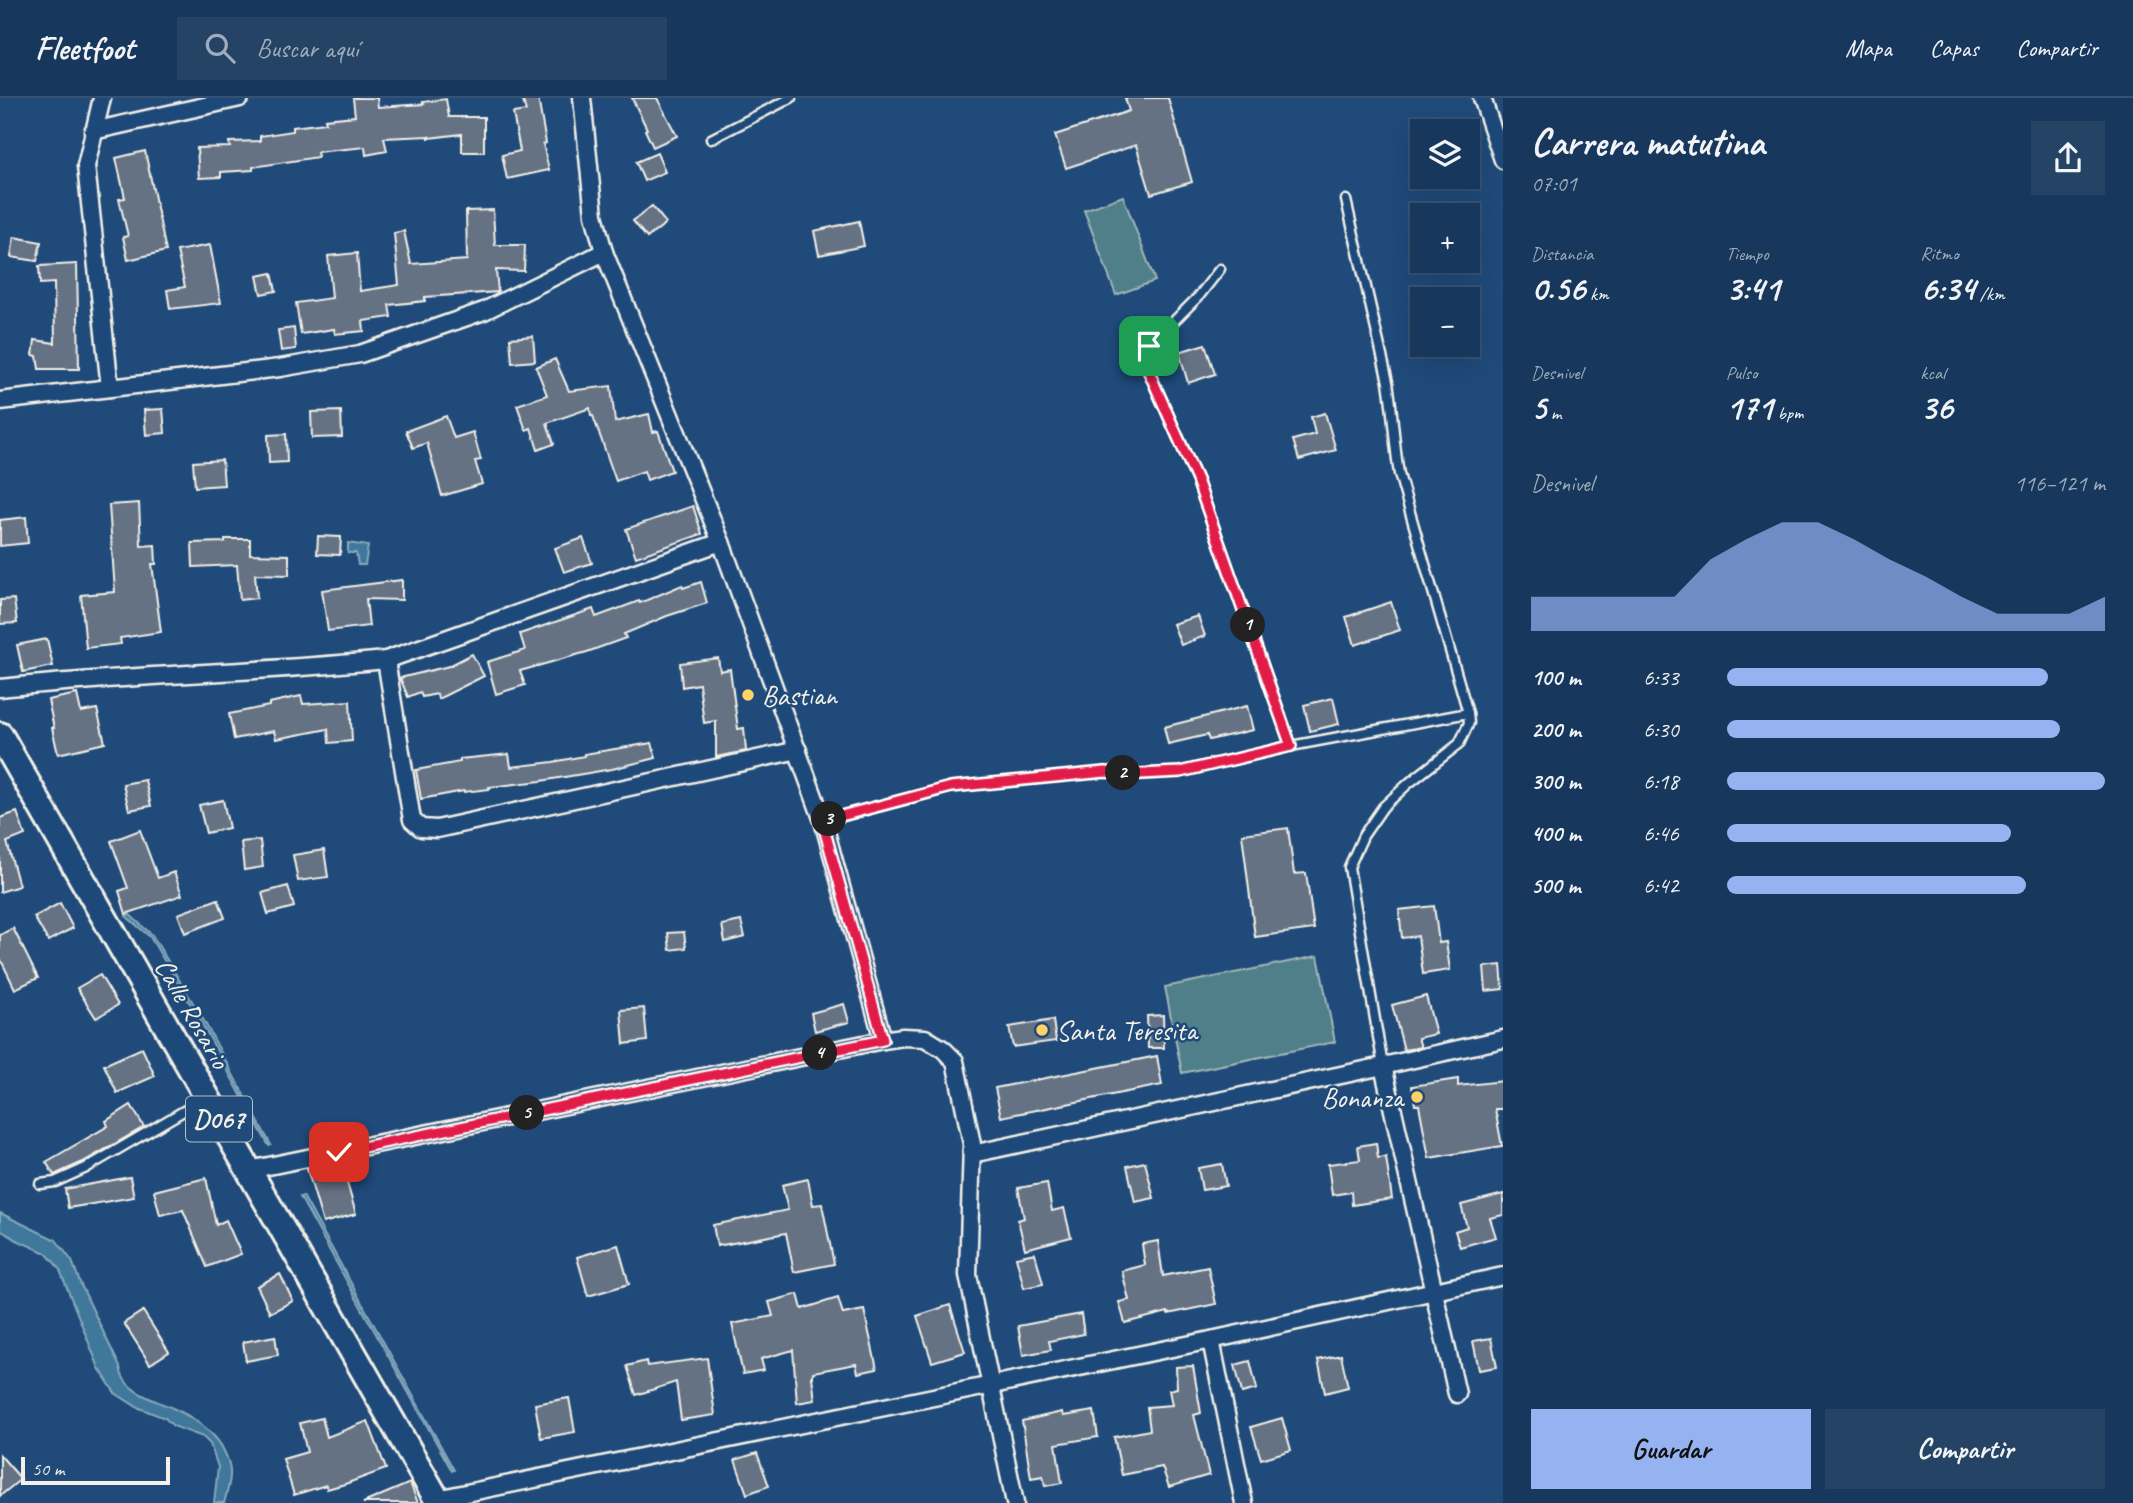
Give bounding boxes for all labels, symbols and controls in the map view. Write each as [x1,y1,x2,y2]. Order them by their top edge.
search box [177,17,667,80]
text: Fleetfoot [35,27,135,69]
icon: search [201,29,239,67]
text: Buscar aquí [257,32,359,65]
text: Mapa [1845,33,1892,63]
text: Capas [1930,33,1978,63]
text: Compartir [2016,33,2098,63]
map controls [1410,119,1480,357]
button: layers [1410,119,1480,189]
text: Carrera matutina [1531,119,1765,166]
button: share [2031,121,2105,195]
text: 07:01 [1531,169,1577,198]
button: + [1410,203,1480,273]
text: Distancia [1531,242,1593,266]
text: Tiempo [1726,242,1769,266]
text: Ritmo [1920,242,1959,266]
text: 0.56 [1531,266,1585,311]
text: 3:41 [1726,266,1780,311]
text: 6:34 [1920,266,1975,311]
text: km [1585,282,1609,306]
text: /km [1975,282,2005,306]
button: − [1410,287,1480,357]
pin [1119,316,1179,376]
icon: arrive [1130,327,1168,365]
text: Desnivel [1531,361,1583,385]
text: Pulso [1726,361,1758,385]
text: kcal [1920,361,1945,385]
text: 5 [1531,385,1546,430]
text: 171 [1726,385,1773,430]
text: 36 [1920,385,1953,430]
text: m [1546,401,1561,425]
text: bpm [1773,401,1803,425]
text: Desnivel [1531,469,1593,498]
text: 116–121 m [2014,469,2105,498]
pin: 1 [1230,608,1266,642]
text: 1 [1243,612,1252,636]
text: 100 m [1531,663,1581,692]
text: 6:33 [1643,663,1679,692]
place label: Bastian [762,678,838,713]
marker: Bastian [740,687,756,703]
text: 200 m [1531,715,1581,744]
text: 6:30 [1643,715,1679,744]
pin: 2 [1106,756,1140,790]
text: 2 [1118,760,1127,784]
text: 300 m [1531,767,1581,796]
text: 6:18 [1643,767,1679,796]
pin: 3 [812,802,846,836]
text: 3 [824,806,833,830]
text: 400 m [1531,819,1581,848]
text: 6:46 [1643,819,1679,848]
text: 500 m [1531,871,1580,900]
text: 6:42 [1643,871,1679,900]
street label: Calle Rosario [147,952,239,1076]
place label: Santa Teresita [1056,1013,1199,1048]
marker: Santa Teresita [1034,1022,1050,1038]
pin: 4 [802,1035,838,1070]
text: 4 [815,1040,824,1064]
place label: Bonanza [1322,1080,1406,1115]
marker: Bonanza [1409,1089,1425,1105]
road number: D067 [186,1096,252,1142]
pin: 5 [510,1096,544,1130]
text: 5 [522,1100,531,1124]
pin [309,1122,369,1182]
icon: check [320,1133,358,1171]
button: Guardar [1531,1409,1811,1489]
button: Compartir [1825,1409,2105,1489]
scale bar [21,1454,170,1486]
text: 50 m [32,1457,64,1481]

